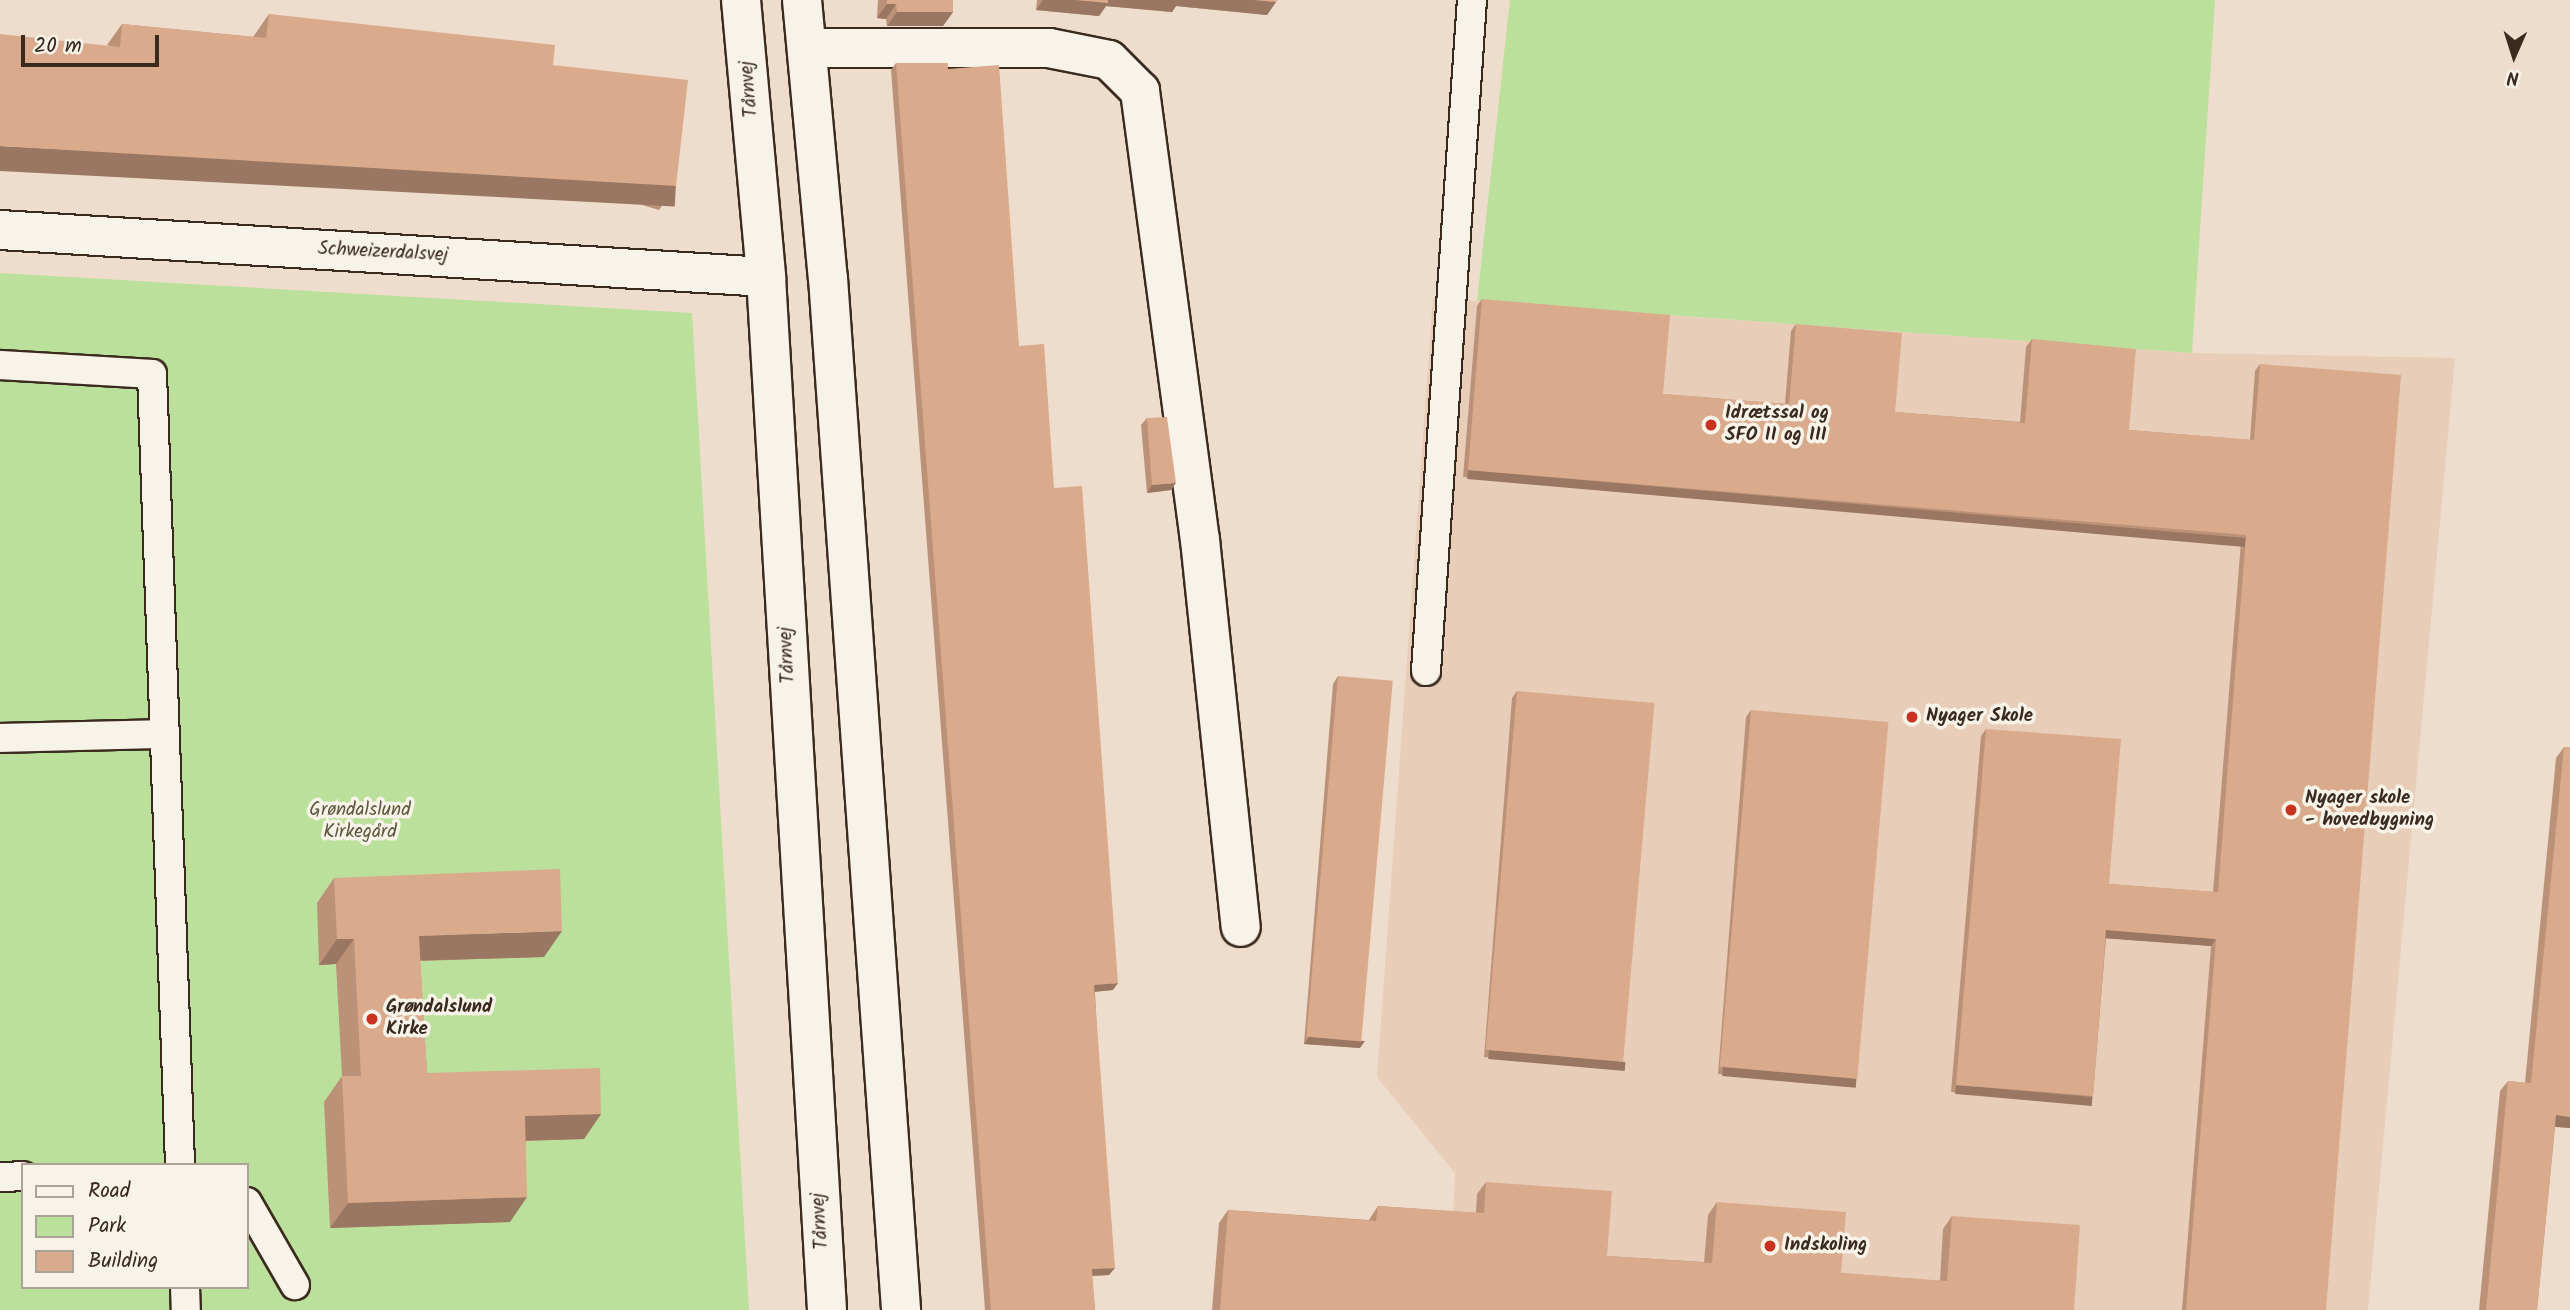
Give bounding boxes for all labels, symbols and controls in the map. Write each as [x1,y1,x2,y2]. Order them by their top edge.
scale bar [24,21,163,65]
north arrow [2479,21,2549,91]
text: 20 m [34,30,82,63]
street label: Tårnvej [736,60,764,118]
text: N [2506,62,2520,92]
street label: Schweizerdalsvej [317,238,449,268]
place label: Idrætssal og SFO II og III [1725,403,1829,447]
marker: Idrætssal og SFO II og III [1703,417,1719,433]
street label: Tårnvej [775,626,801,684]
place label: Nyager Skole [1926,706,2033,728]
marker: Nyager Skole [1904,709,1920,725]
place label: Nyager skole - hovedbygning [2305,788,2434,832]
park label: Grøndalslund Kirkegård [309,800,411,844]
marker: Nyager skole - hovedbygning [2283,802,2299,818]
place label: Grøndalslund Kirke [386,997,492,1041]
marker: Grøndalslund Kirke [364,1011,380,1027]
legend [21,1163,248,1289]
text: Road [88,1175,130,1208]
street label: Tårnvej [808,1192,834,1250]
text: Park [88,1210,126,1243]
place label: Indskoling [1784,1235,1867,1257]
marker: Indskoling [1762,1238,1778,1254]
text: Building [88,1245,158,1278]

